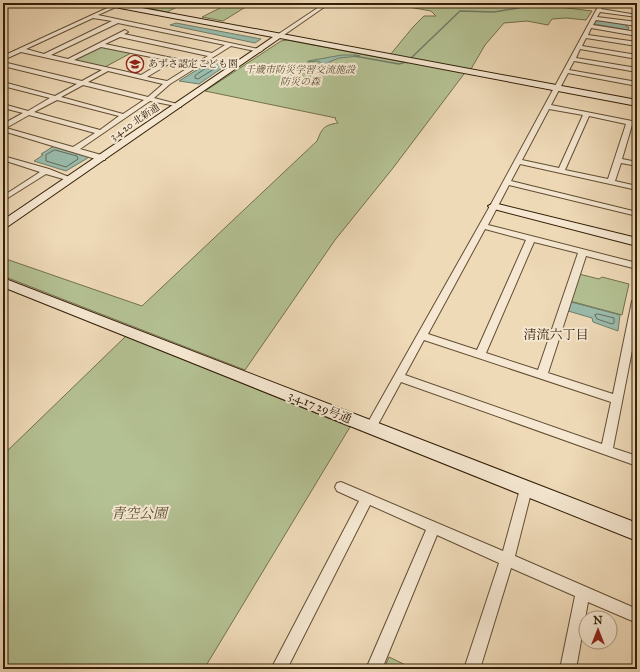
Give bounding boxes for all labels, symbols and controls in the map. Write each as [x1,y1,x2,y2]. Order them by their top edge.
school or university icon: あずさ認定こども園 [125,54,145,74]
place label: あずさ認定こども園 [148,58,238,70]
park label: 千歳市防災学習交流施設 防災の森 [245,64,357,88]
street label: 3.4.20 北新通 [108,101,162,143]
district label: 清流六丁目 [523,327,589,343]
street label: 3.4.17 29号通 [286,388,354,426]
park label: 青空公園 [111,505,169,522]
north arrow [578,610,618,650]
text: N [593,614,603,627]

